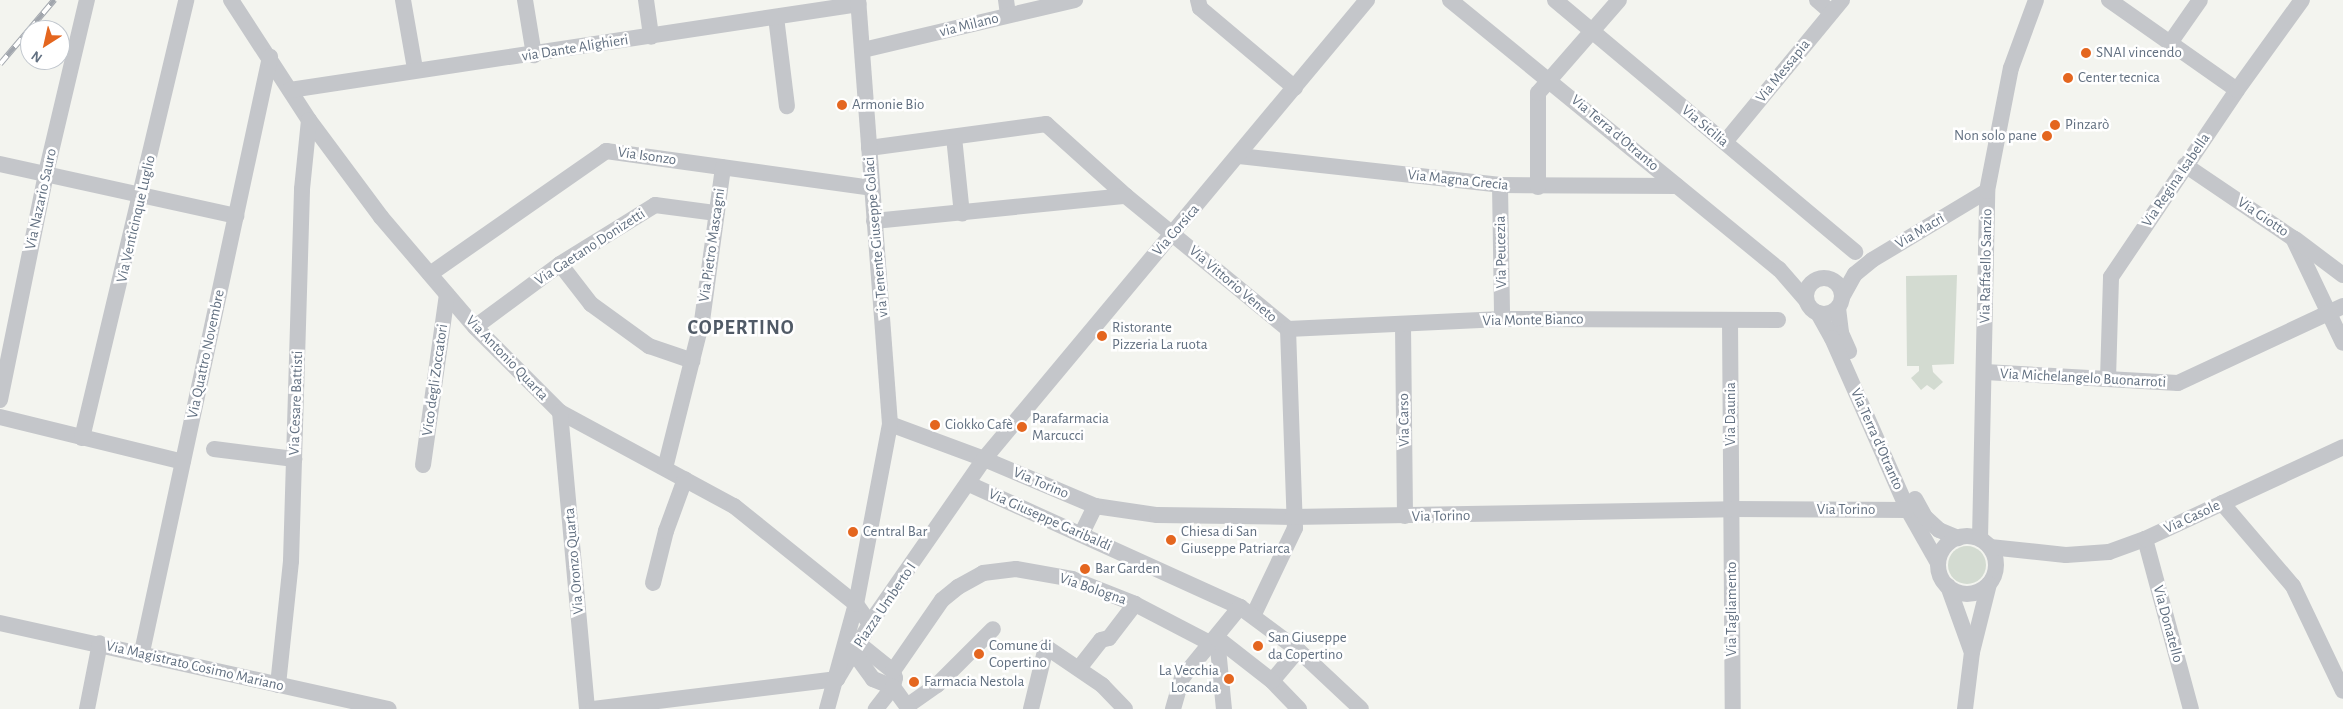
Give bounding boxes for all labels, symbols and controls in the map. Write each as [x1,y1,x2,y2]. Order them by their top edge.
street label: via Milano [938,9,1000,41]
north arrow [20,20,70,70]
street label: via Dante Alighieri [520,31,630,65]
street label: Via Messapia [1752,36,1814,106]
place label: SNAI vincendo [2096,44,2182,62]
marker: SNAI vincendo [2080,47,2092,59]
text: N [29,48,45,65]
place label: Center tecnica [2078,69,2160,87]
marker: Center tecnica [2062,72,2074,84]
street label: Via Terra d'Otranto [1567,91,1663,175]
place label: Armonie Bio [852,96,924,114]
marker: Armonie Bio [836,99,848,111]
street label: Via Sicilia [1678,101,1732,151]
place label: Pinzarò [2065,116,2109,134]
marker: Pinzarò [2049,119,2061,131]
place label: Non solo pane [1954,127,2037,145]
marker: Non solo pane [2041,130,2053,142]
street label: Via Regina Isabella [2138,130,2214,230]
street label: Via Isonzo [617,143,677,169]
street label: Via Nazario Sauro [21,147,61,251]
street label: Via Venticinque Luglio [113,154,159,284]
street label: via Tenente Giuseppe Colaci [860,156,892,318]
street label: Via Magna Grecia [1407,166,1509,194]
street label: Via Pietro Mascagni [695,187,729,303]
street label: Via Giotto [2234,193,2292,241]
street label: Via Corsica [1149,200,1203,260]
street label: Via Gaetano Donizetti [532,205,648,289]
street label: Via Raffaello Sanzio [1976,208,1996,324]
street label: Via Macrì [1892,209,1948,253]
street label: Via Peucezia [1491,216,1511,288]
street label: Via Vittorio Veneto [1185,242,1281,326]
street label: Via Quattro Novembre [184,288,228,420]
street label: Via Monte Bianco [1482,310,1584,330]
street label: Via Antonio Quarta [462,312,552,404]
district label: COPERTINO [686,316,796,340]
place label: Ristorante Pizzeria La ruota [1112,318,1208,353]
street label: Vico degli Zoccatori [418,323,452,437]
marker: Ristorante Pizzeria La ruota [1096,330,1108,342]
street label: Via Cesare Battisti [285,350,307,456]
street label: Via Michelangelo Buonarroti [1999,365,2167,391]
street label: Via Daunia [1722,382,1740,446]
street label: Via Terra d'Otranto [1847,385,1907,493]
street label: Via Carso [1395,393,1413,447]
place label: Parafarmacia Marcucci [1032,409,1109,444]
place label: Ciokko Cafè [945,416,1013,434]
marker: Ciokko Cafè [929,419,941,431]
marker: Parafarmacia Marcucci [1016,421,1028,433]
street label: Via Torino [1010,463,1072,503]
street label: Via Giuseppe Garibaldi [986,485,1114,555]
street label: Via Casole [2161,496,2223,538]
street label: Via Torino [1817,501,1875,519]
street label: Via Torino [1412,506,1470,526]
street label: Via Oronzo Quarta [560,507,588,615]
place label: Chiesa di San Giuseppe Patriarca [1181,522,1290,557]
place label: Central Bar [863,523,927,541]
marker: Central Bar [847,526,859,538]
marker: Chiesa di San Giuseppe Patriarca [1165,534,1177,546]
street label: Piazza Umberto I [850,559,920,651]
place label: Bar Garden [1095,560,1160,578]
street label: Via Tagliamento [1723,562,1741,656]
marker: Bar Garden [1079,563,1091,575]
street label: Via Bologna [1057,569,1129,609]
street label: Via Donatello [2149,583,2187,665]
place label: San Giuseppe da Copertino [1268,628,1347,663]
place label: Comune di Copertino [989,636,1052,671]
street label: Via Magistrato Cosimo Mariano [104,637,286,695]
marker: San Giuseppe da Copertino [1252,640,1264,652]
marker: Comune di Copertino [973,648,985,660]
place label: La Vecchia Locanda [1159,661,1219,696]
place label: Farmacia Nestola [924,673,1024,691]
marker: La Vecchia Locanda [1223,673,1235,685]
marker: Farmacia Nestola [908,676,920,688]

